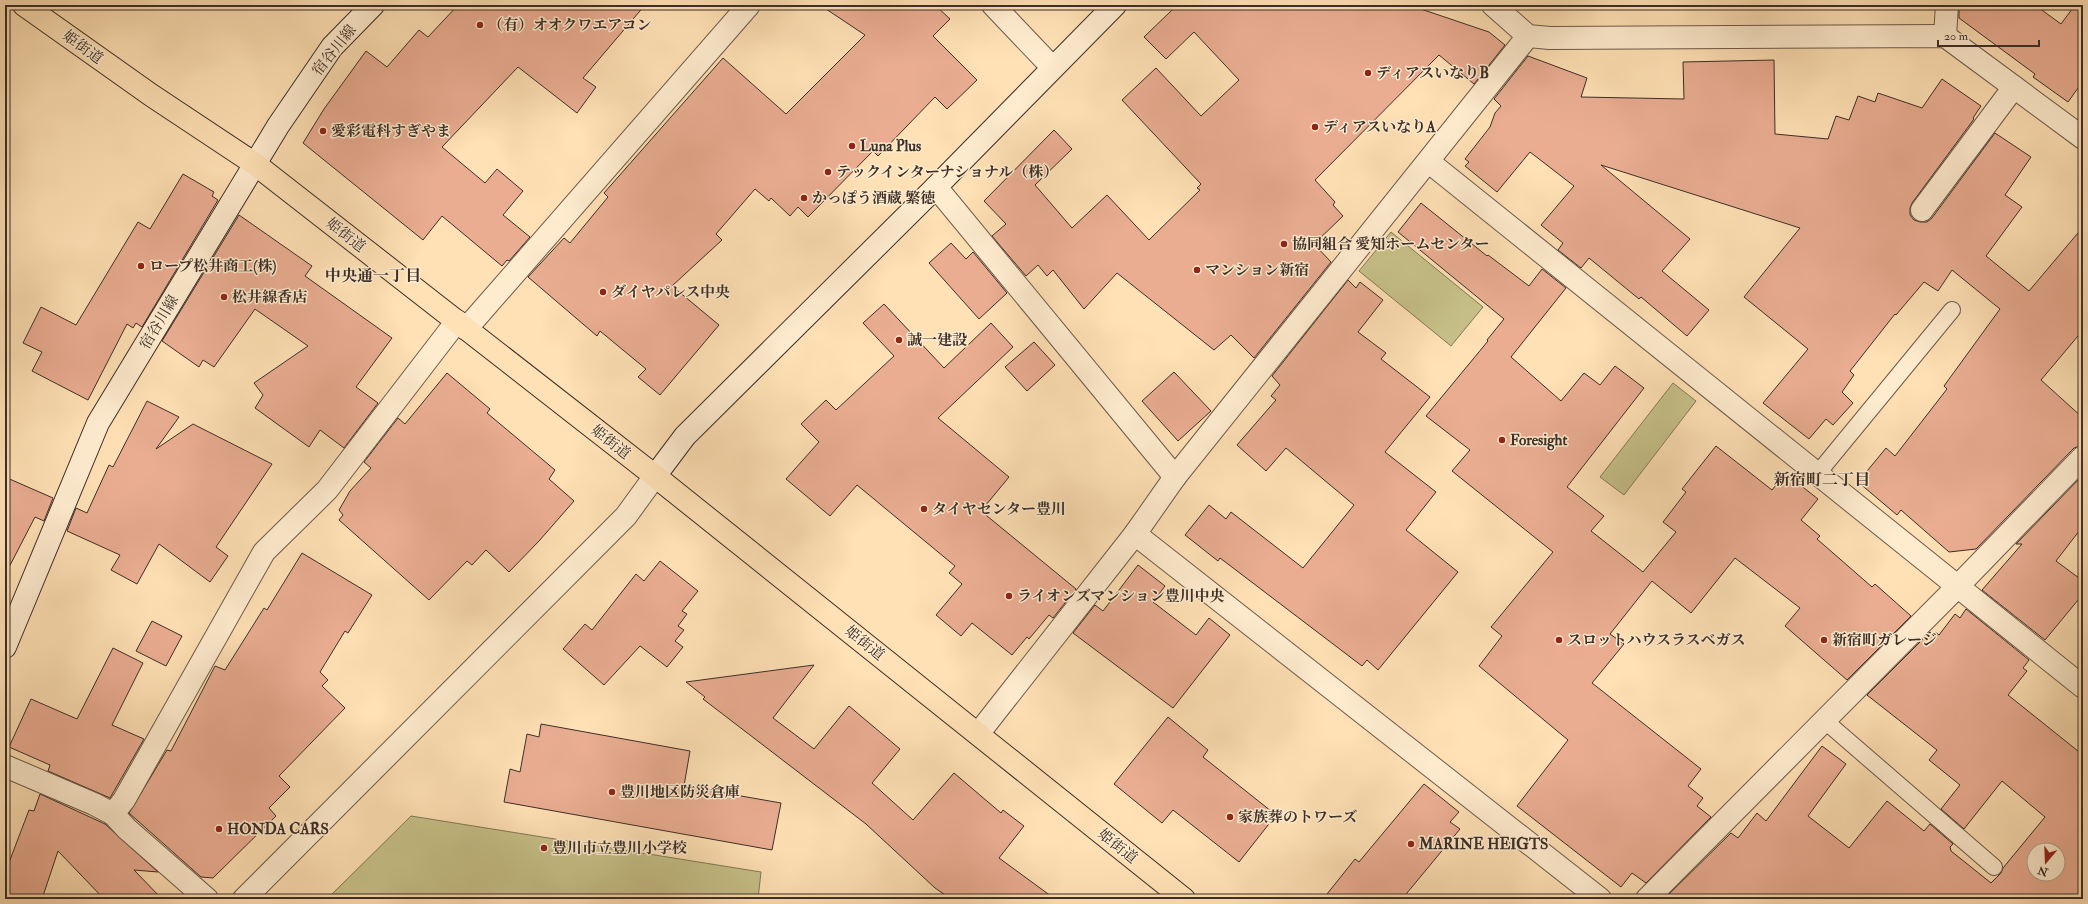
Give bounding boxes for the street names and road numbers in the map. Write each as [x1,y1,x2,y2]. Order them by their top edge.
street label: 宿谷川線 [308,21,361,80]
street label: 姫街道 [59,26,106,68]
street label: 姫街道 [322,214,369,257]
street label: 宿谷川線 [136,292,183,353]
street label: 姫街道 [587,421,634,464]
street label: 姫街道 [841,622,888,665]
street label: 姫街道 [1094,825,1141,868]

